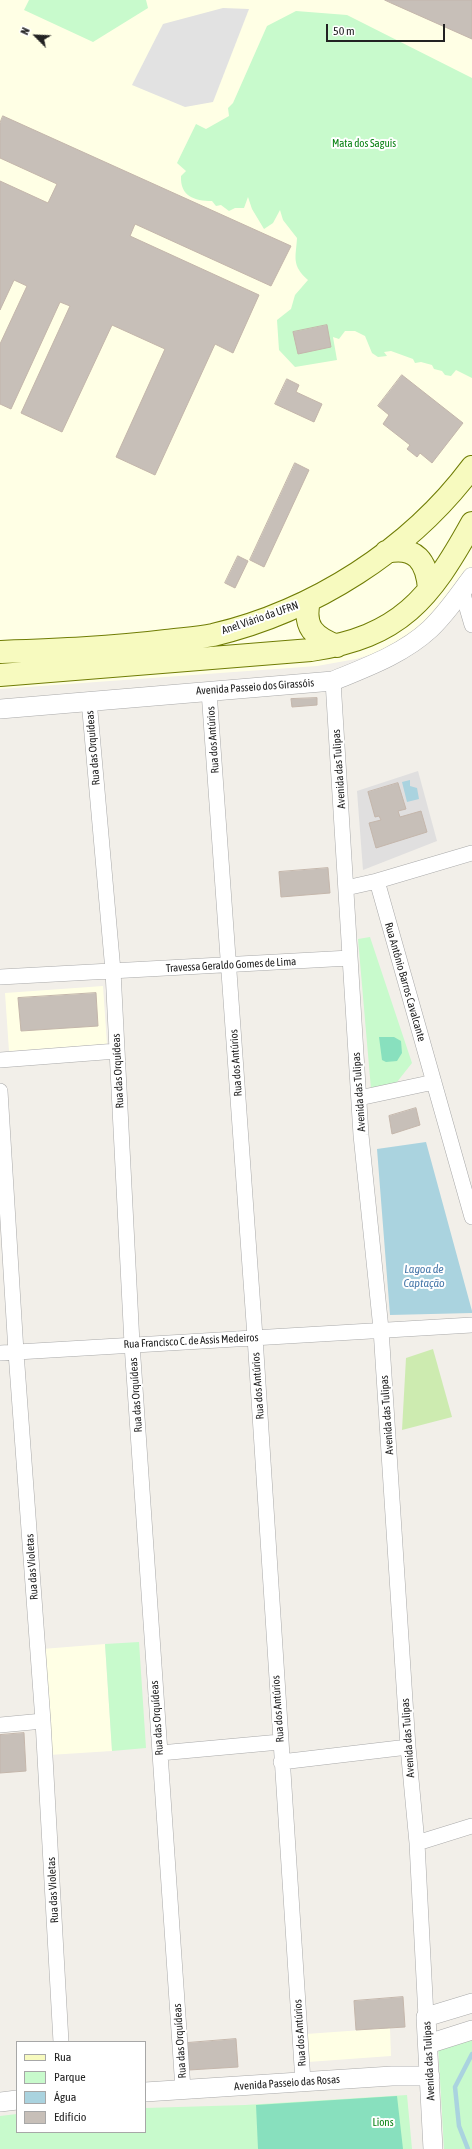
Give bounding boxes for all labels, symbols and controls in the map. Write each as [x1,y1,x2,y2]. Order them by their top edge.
north arrow [16,16,56,56]
scale bar [328,16,447,42]
text: 50 m [333,24,355,38]
text: N [18,26,32,37]
park label: Mata dos Saguis [332,137,396,151]
street label: Anel Viário da UFRN [220,599,300,637]
street label: Avenida Passeio dos Girassóis [195,676,315,698]
street label: Rua dos Antúrios [204,706,222,774]
street label: Rua das Orquídeas [83,710,103,786]
street label: Avenida das Tulipas [330,729,348,809]
street label: Rua Antônio Barros Cavalcante [382,921,428,1043]
street label: Travessa Geraldo Gomes de Lima [165,955,297,975]
street label: Rua dos Antúrios [227,1029,245,1097]
street label: Rua das Orquídeas [109,1033,127,1109]
street label: Avenida das Tulipas [350,1052,368,1132]
water label: Lagoa de Captação [403,1262,445,1290]
street label: Rua Francisco C. de Assis Medeiros [123,1331,259,1351]
street label: Rua dos Antúrios [249,1352,267,1420]
street label: Rua das Orquídeas [127,1357,145,1433]
street label: Avenida das Tulipas [378,1375,396,1455]
street label: Rua das Violetas [23,1534,41,1600]
street label: Rua dos Antúrios [269,1675,287,1743]
street label: Rua das Orquídeas [148,1680,166,1756]
street label: Avenida das Tulipas [399,1698,417,1778]
street label: Rua das Violetas [45,1857,61,1923]
street label: Rua dos Antúrios [291,1999,309,2067]
street label: Rua das Orquídeas [171,2003,189,2079]
street label: Avenida das Tulipas [420,2021,438,2101]
legend [16,2041,146,2133]
text: Rua [54,2050,71,2064]
text: Parque [54,2070,86,2084]
street label: Avenida Passeio das Rosas [234,2073,340,2093]
text: Água [54,2090,76,2104]
text: Edifício [54,2110,86,2124]
park label: Lions [372,2116,394,2130]

